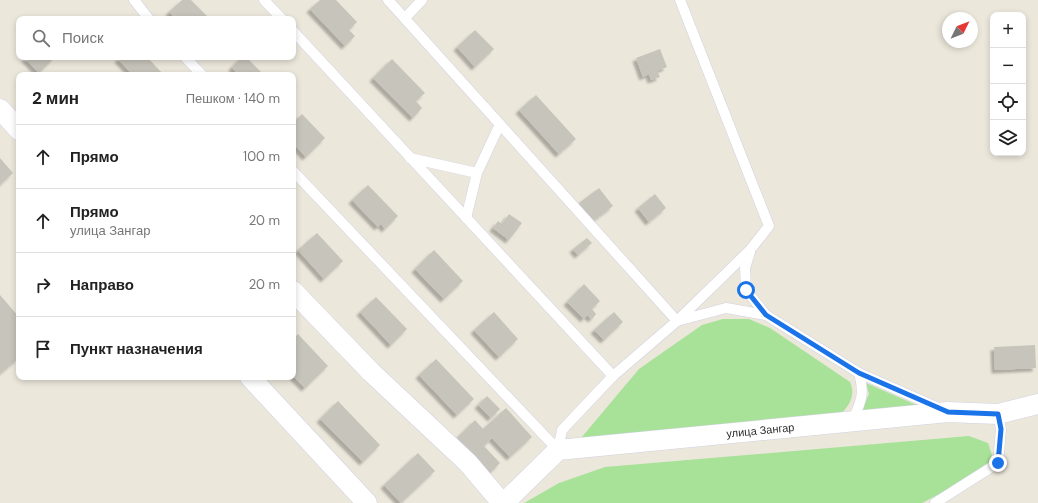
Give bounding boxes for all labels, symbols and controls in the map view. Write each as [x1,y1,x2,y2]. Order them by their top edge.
north arrow [942,12,978,48]
map controls [990,12,1026,156]
button: + [990,12,1026,48]
search box [16,16,296,60]
icon: search [30,27,52,49]
text: Поиск [62,28,104,48]
button: − [990,48,1026,84]
button: locate [990,84,1026,120]
text: 2 мин [32,87,79,109]
text: Пешком · 140 m [186,90,280,107]
button: layers [990,120,1026,156]
icon: ahead [32,146,54,168]
text: Прямо [70,147,119,167]
text: 100 m [243,148,280,165]
text: Прямо [70,202,119,222]
icon: ahead [32,210,54,232]
text: 20 m [249,212,280,229]
text: улица Зангар [70,222,150,239]
icon: right [32,274,54,296]
text: Направо [70,275,134,295]
text: 20 m [249,276,280,293]
route start [737,281,755,299]
icon: arrive [32,338,54,360]
text: Пункт назначения [70,339,203,359]
street label: улица Зангар [726,420,795,441]
route end [989,454,1007,472]

